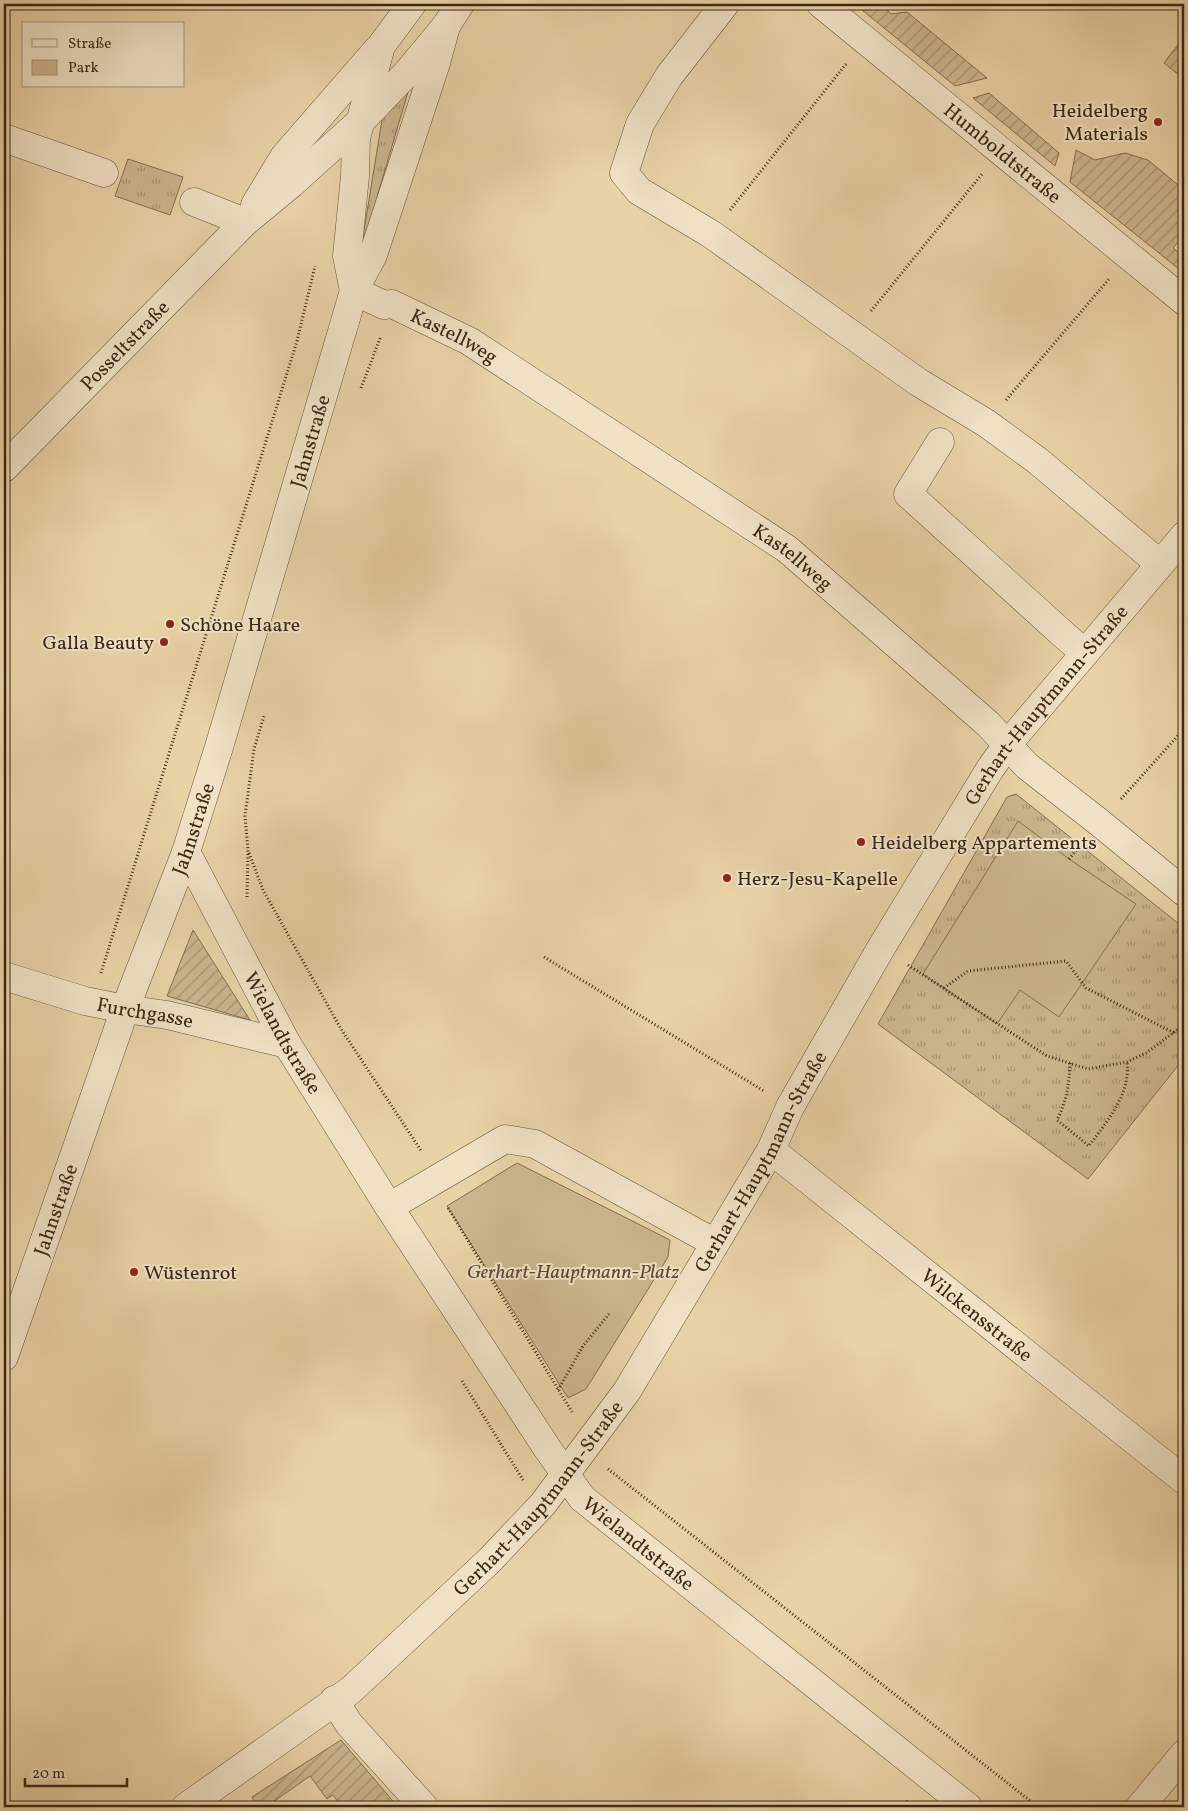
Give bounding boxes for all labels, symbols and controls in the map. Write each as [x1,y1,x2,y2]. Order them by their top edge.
legend [22,22,185,88]
text: Straße [68,34,111,55]
text: Park [68,58,99,79]
street label: Humboldtstraße [937,98,1067,211]
place label: Heidelberg Materials [1052,98,1148,149]
marker: Heidelberg Materials [1152,116,1164,128]
street label: Posseltstraße [75,295,177,398]
street label: Kastellweg [405,303,502,372]
street label: Jahnstraße [284,392,339,492]
street label: Kastellweg [746,518,838,599]
street label: Gerhart-Hauptmann-Straße [959,600,1136,811]
place label: Schöne Haare [180,612,300,640]
marker: Schöne Haare [164,618,176,630]
place label: Galla Beauty [42,630,154,658]
marker: Galla Beauty [158,636,170,648]
street label: Jahnstraße [166,780,223,880]
place label: Heidelberg Appartements [871,830,1097,858]
marker: Heidelberg Appartements [855,836,867,848]
place label: Herz-Jesu-Kapelle [737,866,898,894]
marker: Herz-Jesu-Kapelle [721,872,733,884]
street label: Wielandtstraße [235,967,327,1100]
street label: Furchgasse [94,992,196,1037]
street label: Gerhart-Hauptmann-Straße [689,1047,835,1279]
street label: Jahnstraße [28,1160,86,1260]
park label: Gerhart-Hauptmann-Platz [467,1259,679,1287]
place label: Wüstenrot [144,1260,237,1288]
street label: Wilckensstraße [914,1263,1038,1370]
marker: Wüstenrot [128,1266,140,1278]
street label: Gerhart-Hauptmann-Straße [448,1396,631,1603]
street label: Wielandtstraße [575,1491,699,1599]
scale bar [25,1756,128,1788]
text: 20 m [32,1764,65,1785]

